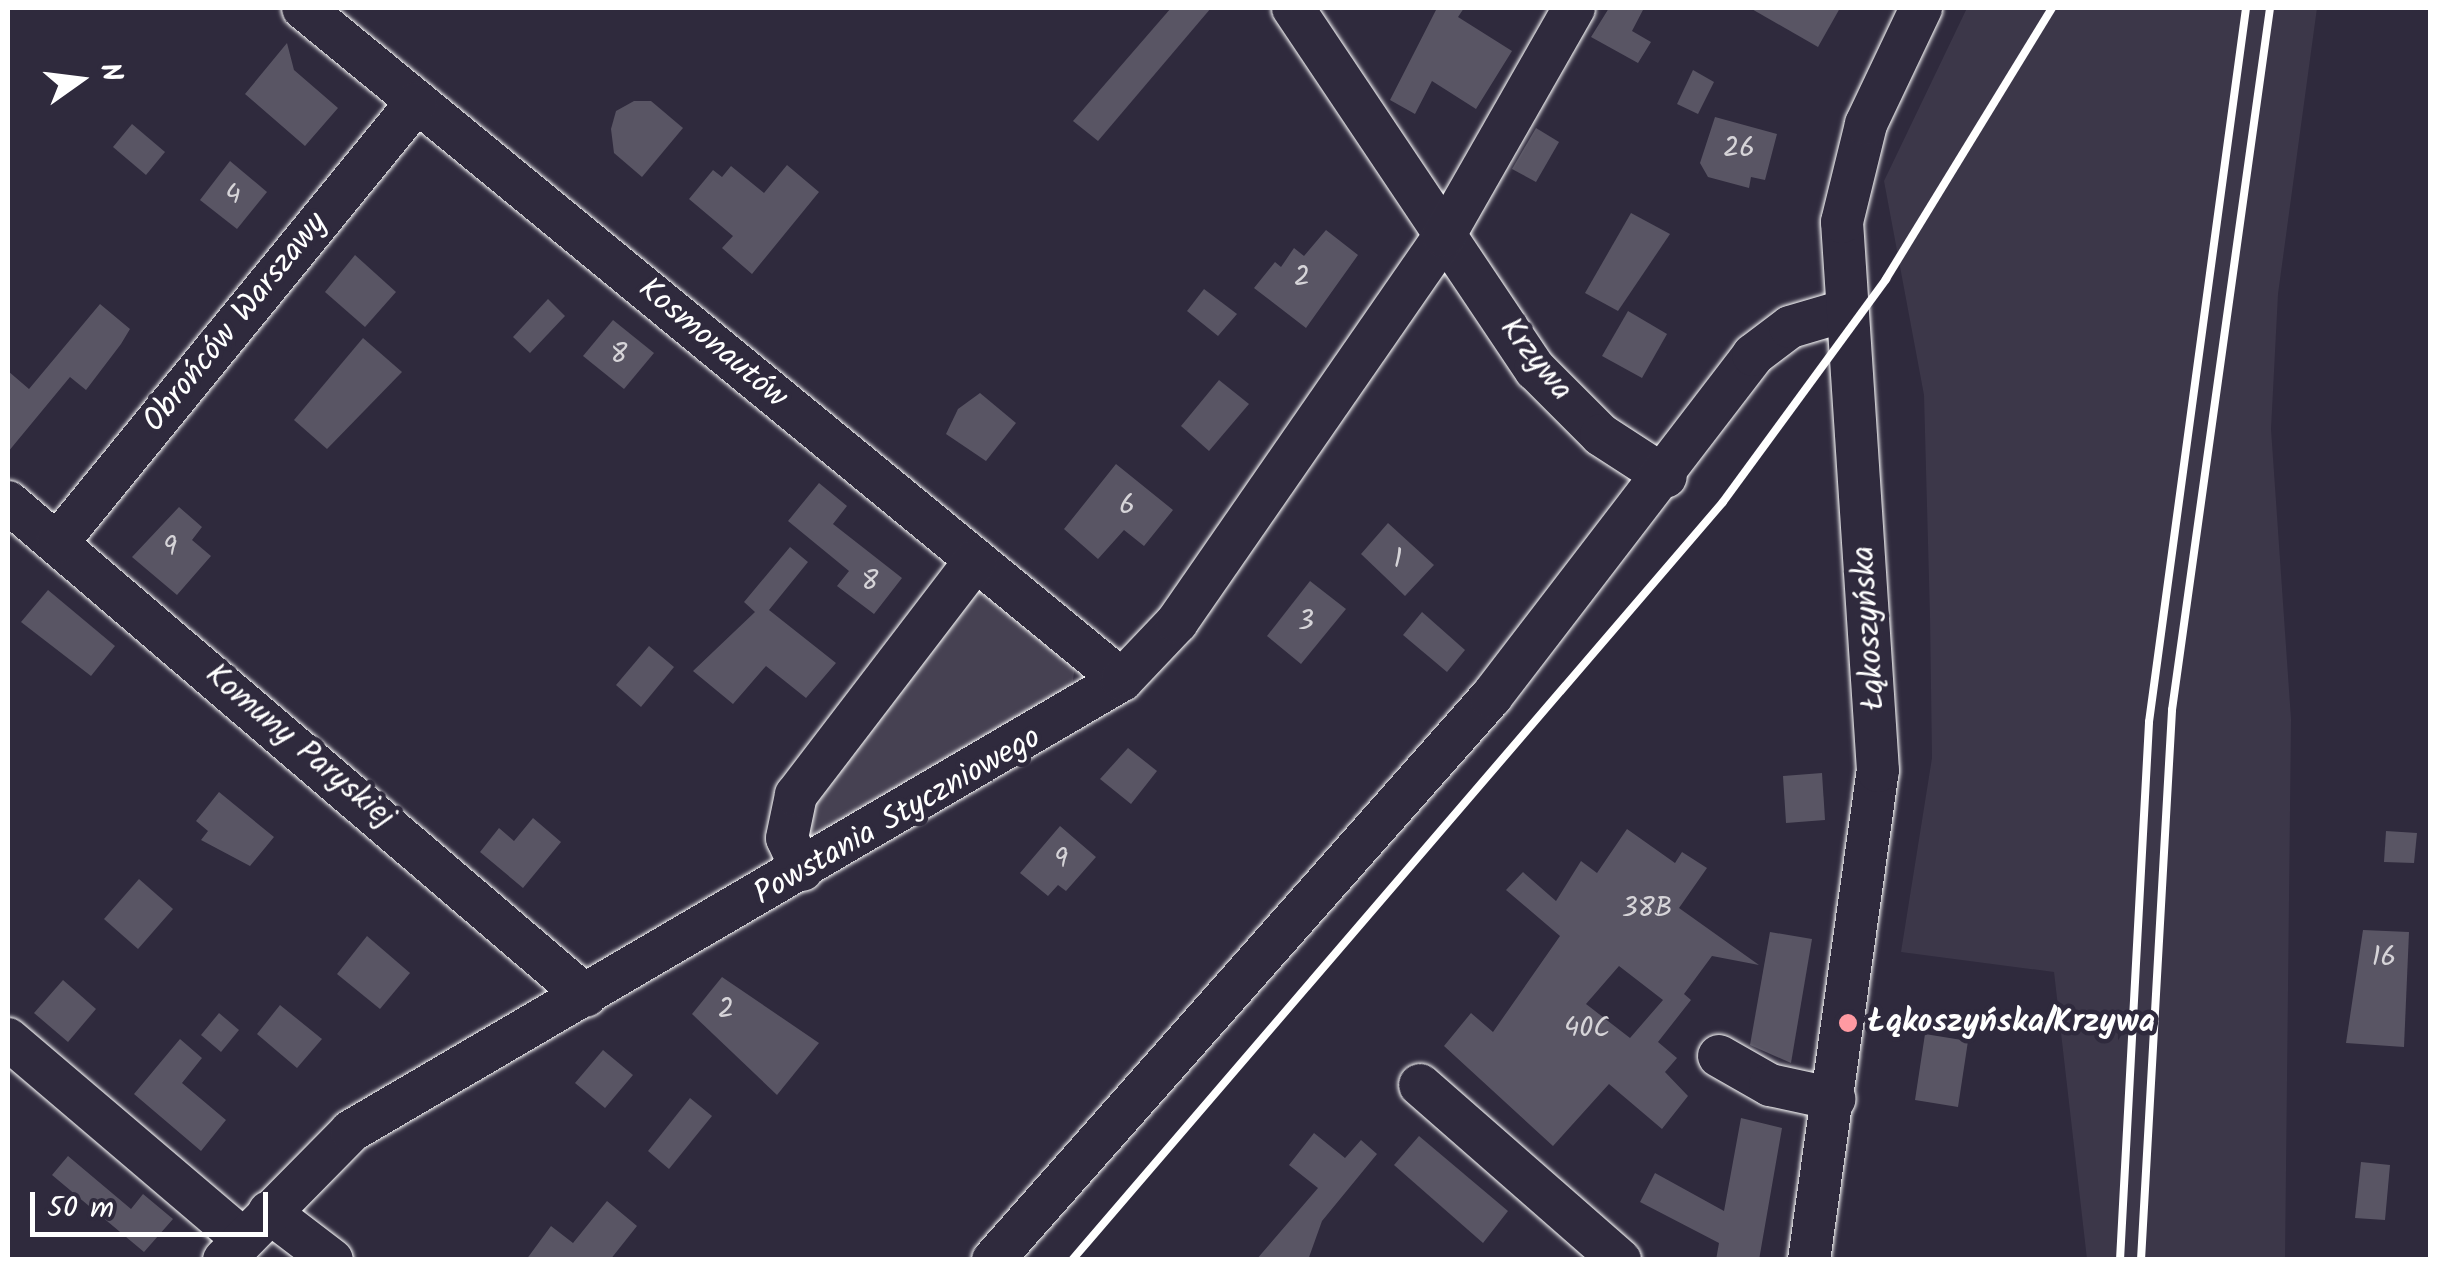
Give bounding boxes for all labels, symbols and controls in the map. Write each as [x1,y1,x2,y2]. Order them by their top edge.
north arrow [30,30,130,130]
text: N [86,59,134,87]
house number: 26 [1723,132,1755,166]
house number: 4 [225,179,241,213]
street label: Obrońców Warszawy [136,205,336,441]
house number: 2 [1294,261,1310,295]
street label: Kosmonautów [630,271,794,417]
street label: Krzywa [1490,311,1580,409]
house number: 8 [611,338,627,372]
house number: 6 [1119,489,1135,523]
house number: 9 [163,531,177,565]
house number: 1 [1394,543,1402,577]
street label: Łąkoszyńska [1845,545,1895,711]
house number: 8 [862,565,878,599]
house number: 3 [1298,605,1314,639]
street label: Komuny Paryskiej [196,656,402,838]
street label: Powstania Styczniowego [748,719,1048,915]
house number: 9 [1054,843,1068,877]
house number: 38B [1622,892,1672,926]
house number: 16 [2372,941,2396,975]
house number: 2 [718,993,734,1027]
place label: Łąkoszyńska/Krzywa [1868,1004,2155,1042]
house number: 40C [1564,1012,1610,1046]
marker: Łąkoszyńska/Krzywa [1837,1012,1859,1034]
scale bar [35,1172,272,1234]
text: 50 m [47,1185,114,1233]

